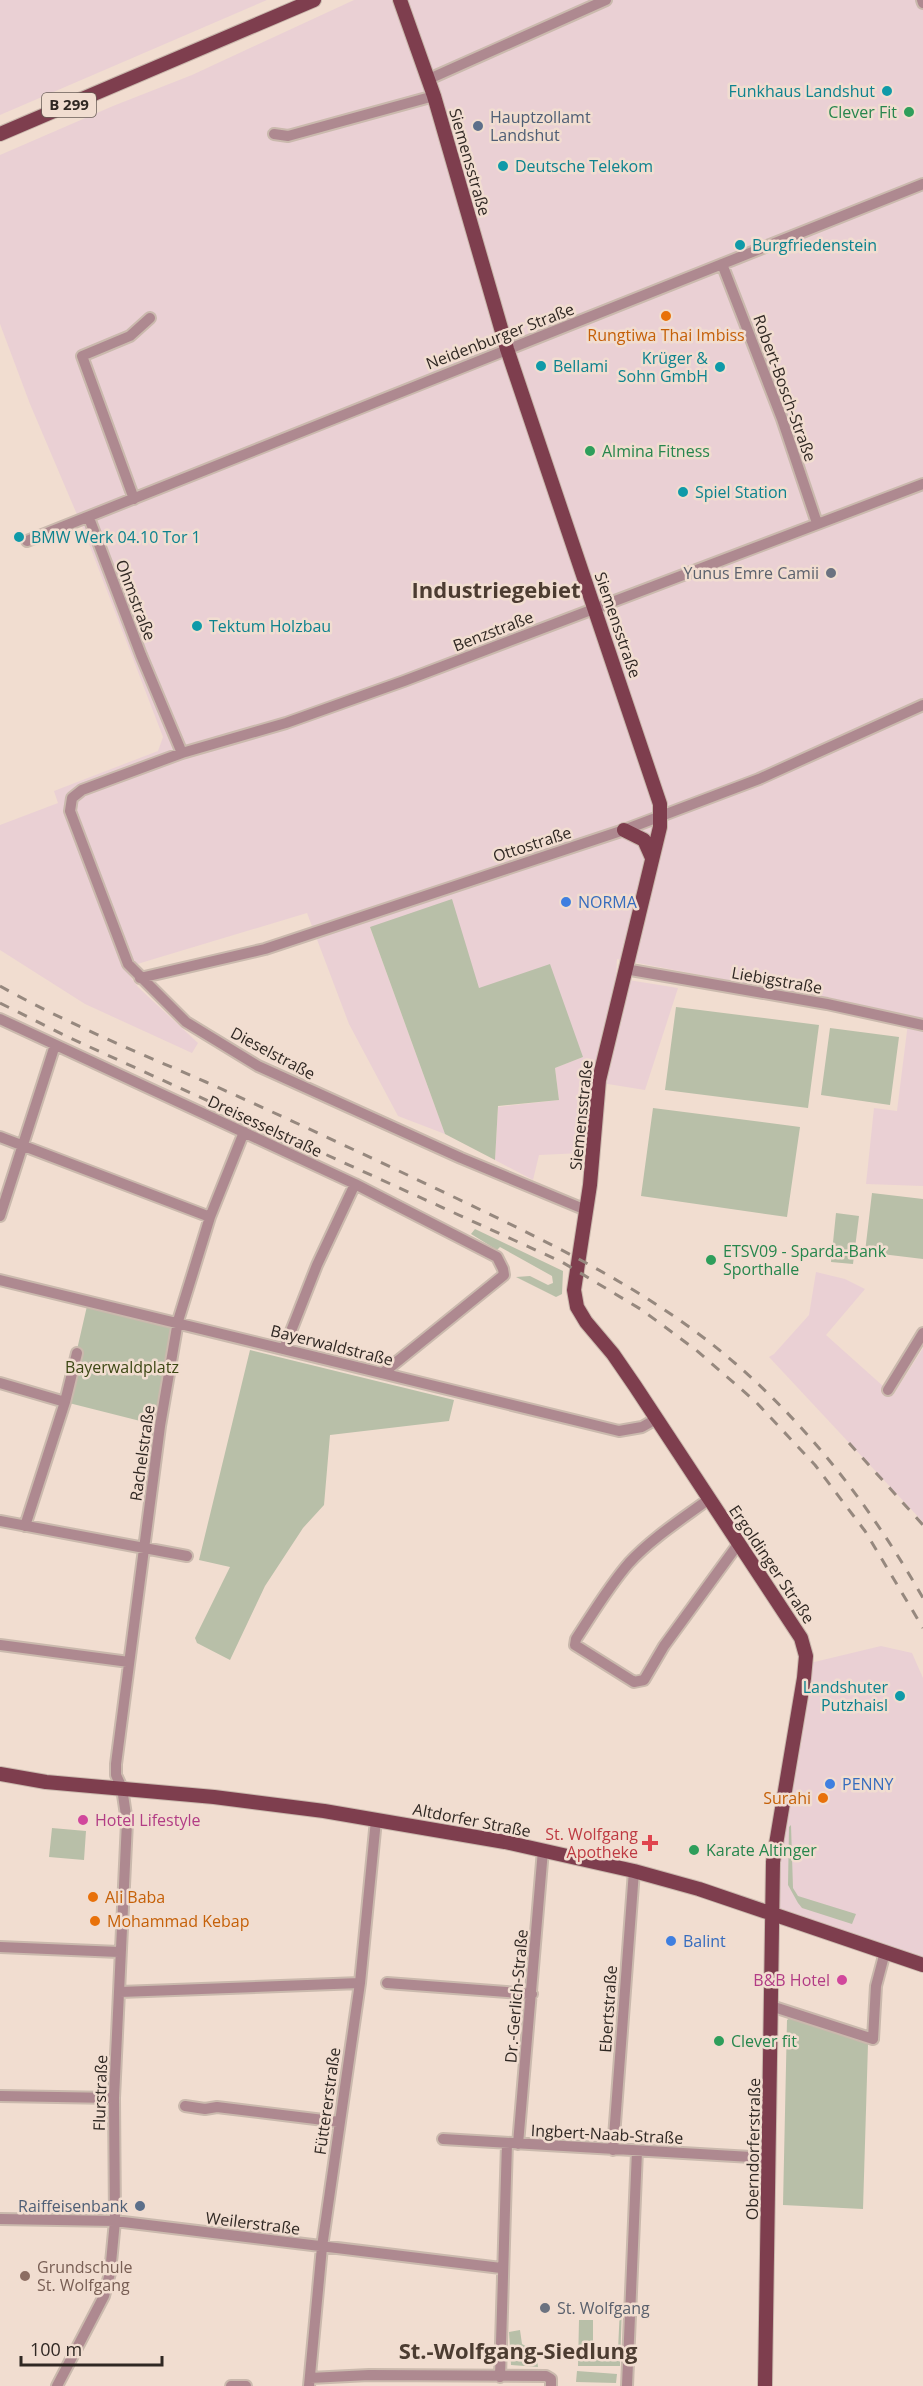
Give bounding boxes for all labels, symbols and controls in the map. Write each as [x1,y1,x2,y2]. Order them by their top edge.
place label: Funkhaus Landshut [729,80,875,102]
marker: Funkhaus Landshut [880,84,894,98]
road number: B 299 [42,93,96,117]
place label: Clever Fit [828,101,897,123]
marker: Clever Fit [902,105,916,119]
street label: Siemensstraße [444,106,496,218]
place label: Hauptzollamt Landshut [490,106,591,146]
marker: Hauptzollamt Landshut [471,119,485,133]
place label: Deutsche Telekom [515,155,653,177]
marker: Deutsche Telekom [496,159,510,173]
place label: Burgfriedenstein [752,234,877,256]
marker: Burgfriedenstein [733,238,747,252]
street label: Neidenburger Straße [423,298,577,374]
marker: Rungtiwa Thai Imbiss [659,309,673,323]
street label: Robert-Bosch-Straße [748,312,822,464]
place label: Rungtiwa Thai Imbiss [587,324,745,346]
place label: Krüger & Sohn GmbH [618,347,708,387]
place label: Bellami [553,355,608,377]
marker: Bellami [534,359,548,373]
marker: Krüger & Sohn GmbH [713,360,727,374]
place label: Almina Fitness [602,440,710,462]
marker: Almina Fitness [583,444,597,458]
place label: Spiel Station [695,481,787,503]
marker: Spiel Station [676,485,690,499]
place label: BMW Werk 04.10 Tor 1 [31,526,201,548]
marker: BMW Werk 04.10 Tor 1 [12,530,26,544]
street label: Ohmstraße [111,556,161,644]
place label: Yunus Emre Camii [684,562,819,584]
marker: Yunus Emre Camii [824,566,838,580]
street label: Siemensstraße [590,569,646,681]
district label: Industriegebiet [412,574,580,604]
street label: Benzstraße [450,606,536,656]
place label: Tektum Holzbau [209,615,331,637]
marker: Tektum Holzbau [190,619,204,633]
street label: Ottostraße [490,821,574,867]
place label: NORMA [578,891,638,913]
marker: NORMA [559,895,573,909]
street label: Liebigstraße [730,961,824,999]
street label: Dieselstraße [227,1021,319,1085]
street label: Siemensstraße [564,1059,598,1171]
street label: Dreisesselstraße [204,1090,326,1162]
place label: ETSV09 - Sparda-Bank Sporthalle [723,1240,887,1280]
marker: ETSV09 - Sparda-Bank Sporthalle [704,1253,718,1267]
street label: Bayerwaldstraße [268,1319,396,1371]
park label: Bayerwaldplatz [65,1356,179,1378]
street label: Rachelstraße [124,1403,160,1503]
street label: Ergoldinger Straße [724,1500,820,1628]
place label: Landshuter Putzhaisl [803,1676,888,1716]
marker: Landshuter Putzhaisl [893,1689,907,1703]
place label: PENNY [842,1773,894,1795]
marker: PENNY [823,1777,837,1791]
place label: Surahi [763,1787,811,1809]
marker: Surahi [816,1791,830,1805]
street label: Altdorfer Straße [411,1798,533,1842]
place label: Hotel Lifestyle [95,1809,200,1831]
marker: Hotel Lifestyle [76,1813,90,1827]
place label: St. Wolfgang Apotheke [545,1823,638,1863]
marker: St. Wolfgang Apotheke [643,1836,657,1850]
place label: Karate Altinger [706,1839,817,1861]
marker: Karate Altinger [687,1843,701,1857]
place label: Ali Baba [105,1886,165,1908]
marker: Ali Baba [86,1890,100,1904]
place label: Mohammad Kebap [107,1910,249,1932]
marker: Mohammad Kebap [88,1914,102,1928]
street label: Dr.-Gerlich-Straße [499,1928,533,2064]
place label: Balint [683,1930,726,1952]
marker: Balint [664,1934,678,1948]
street label: Ebertstraße [594,1965,622,2053]
place label: B&B Hotel [753,1969,830,1991]
marker: B&B Hotel [835,1973,849,1987]
place label: Clever fit [731,2030,797,2052]
marker: Clever fit [712,2034,726,2048]
street label: Füttererstraße [309,2046,345,2156]
street label: Flurstraße [88,2054,112,2132]
street label: Oberndorferstraße [741,2078,765,2220]
street label: Ingbert-Naab-Straße [530,2119,684,2149]
place label: Raiffeisenbank [18,2195,129,2217]
marker: Raiffeisenbank [133,2199,147,2213]
street label: Weilerstraße [204,2206,302,2240]
place label: Grundschule St. Wolfgang [37,2256,133,2296]
marker: Grundschule St. Wolfgang [18,2269,32,2283]
place label: St. Wolfgang [557,2297,650,2319]
marker: St. Wolfgang [538,2301,552,2315]
scale bar [21,2329,162,2367]
district label: St.-Wolfgang-Siedlung [399,2335,638,2365]
text: 100 m [30,2337,82,2361]

